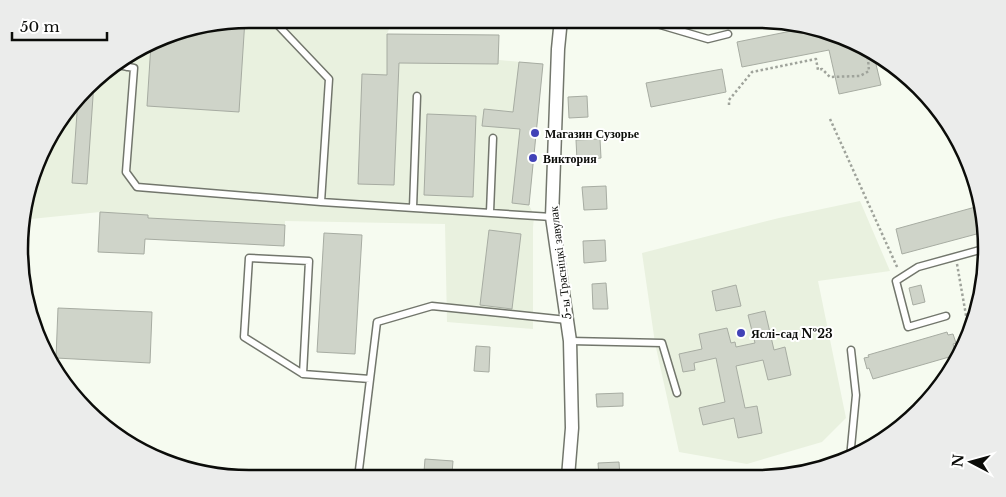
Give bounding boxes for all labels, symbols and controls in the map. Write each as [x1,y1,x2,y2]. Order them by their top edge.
scale bar [12,10,108,42]
text: 50 m [20,17,60,36]
place label: Магазин Сузорье [545,126,640,141]
marker: Магазин Сузорье [529,127,541,139]
place label: Виктория [543,151,597,166]
marker: Виктория [527,152,539,164]
street label: 5-ы Трасніцкі завулак [546,205,574,321]
place label: Яслі-сад №23 [751,326,833,341]
marker: Яслі-сад №23 [735,327,747,339]
north arrow [946,437,996,487]
text: N [948,453,968,468]

